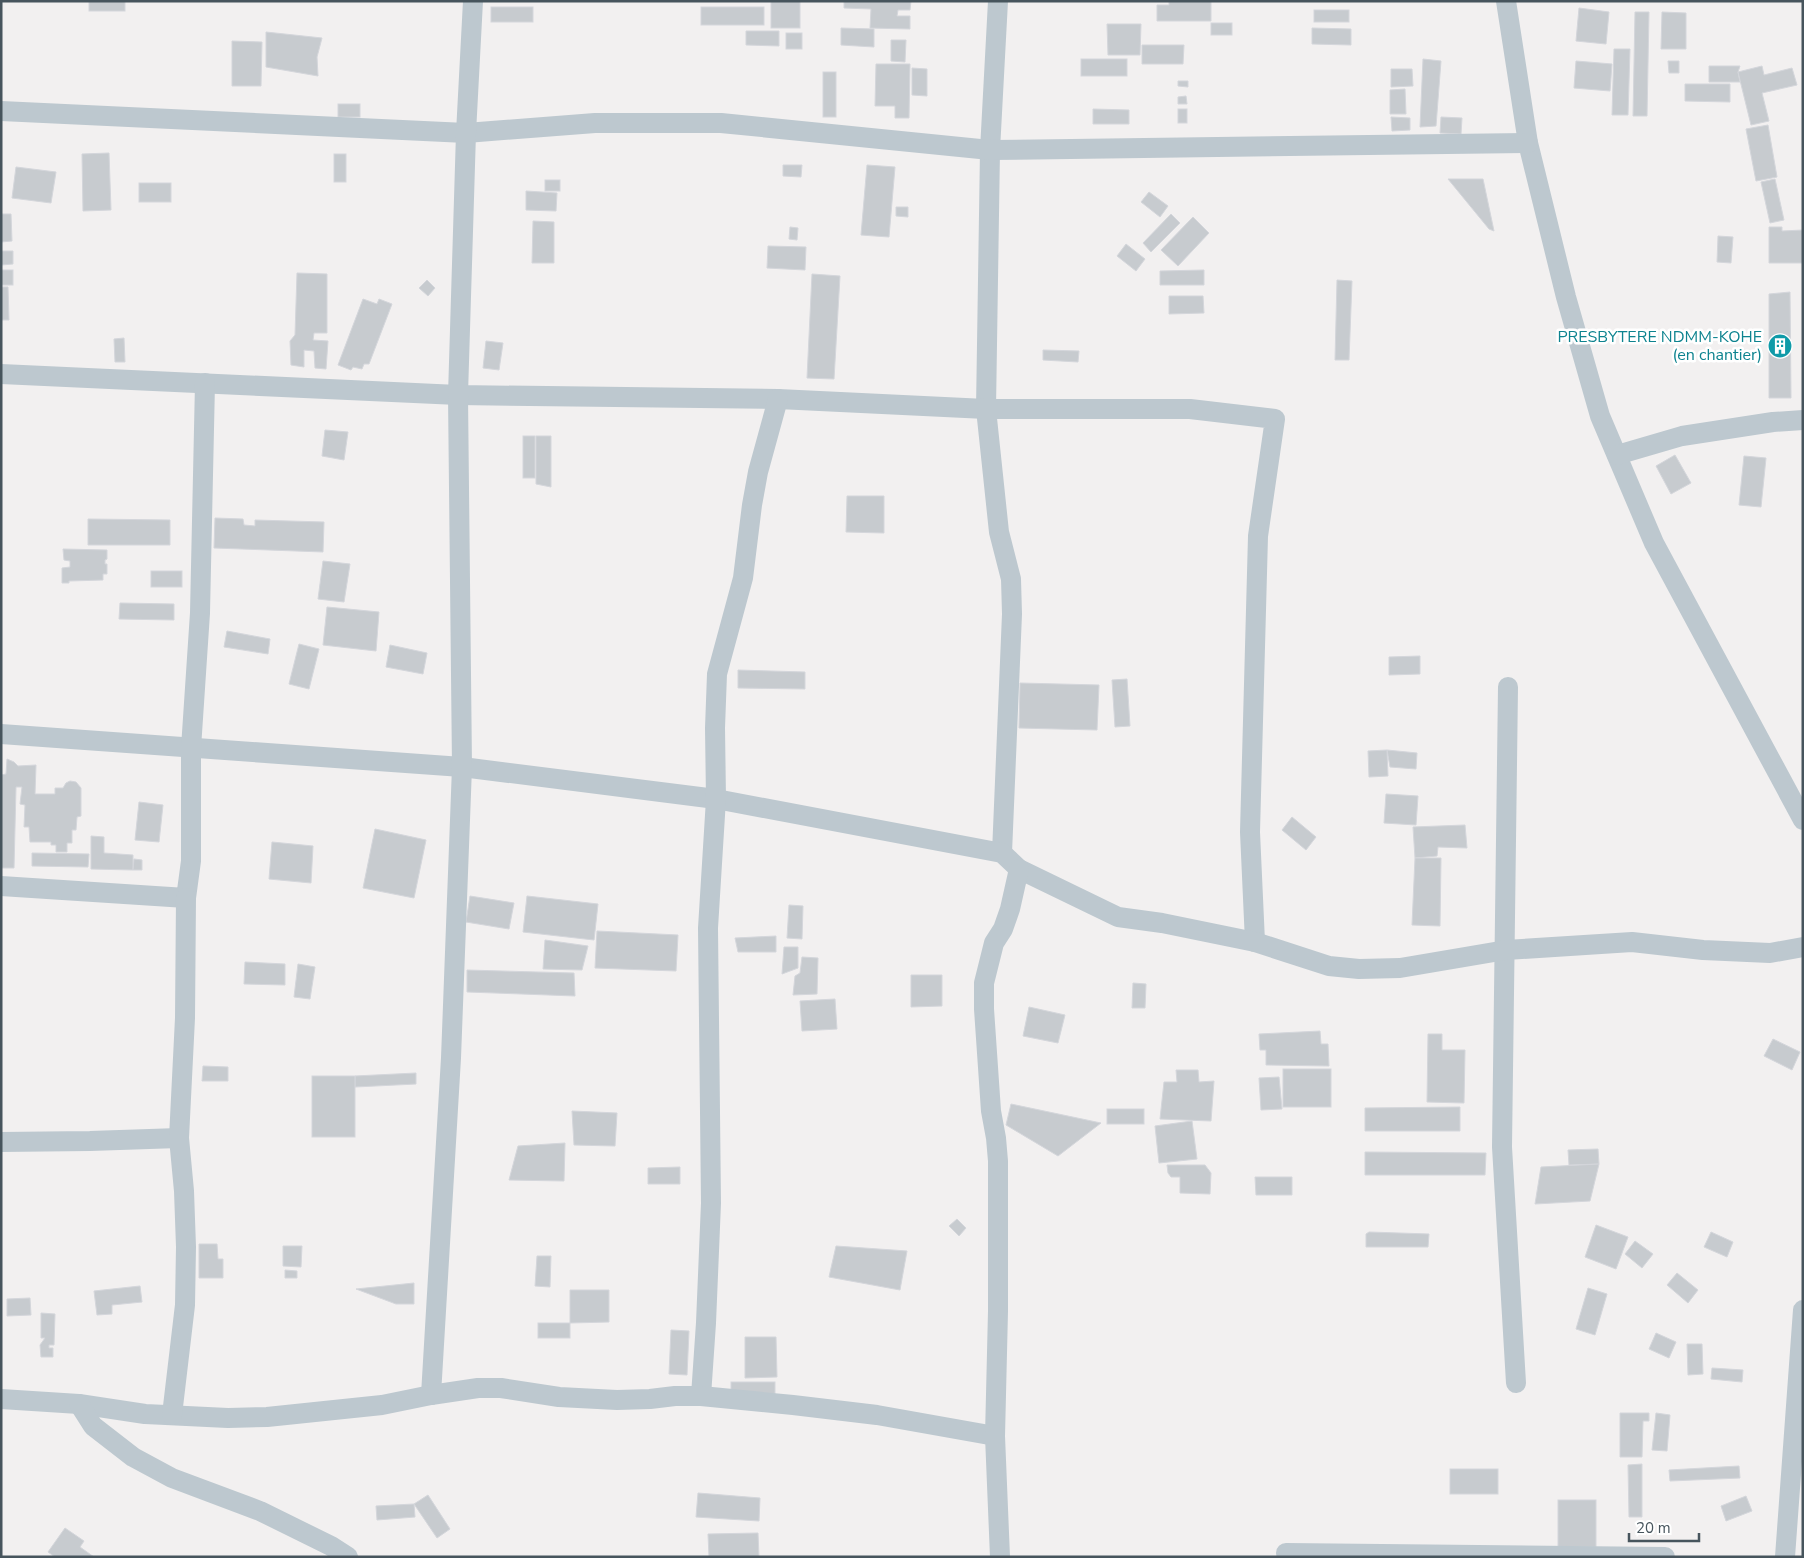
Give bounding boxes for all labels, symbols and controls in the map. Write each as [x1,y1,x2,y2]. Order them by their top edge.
place label: PRESBYTERE NDMM-KOHE (en chantier) [1557,326,1762,366]
building icon: PRESBYTERE NDMM-KOHE (en chantier) [1767,333,1793,359]
scale bar [1629,1510,1699,1542]
text: 20 m [1636,1518,1671,1538]

